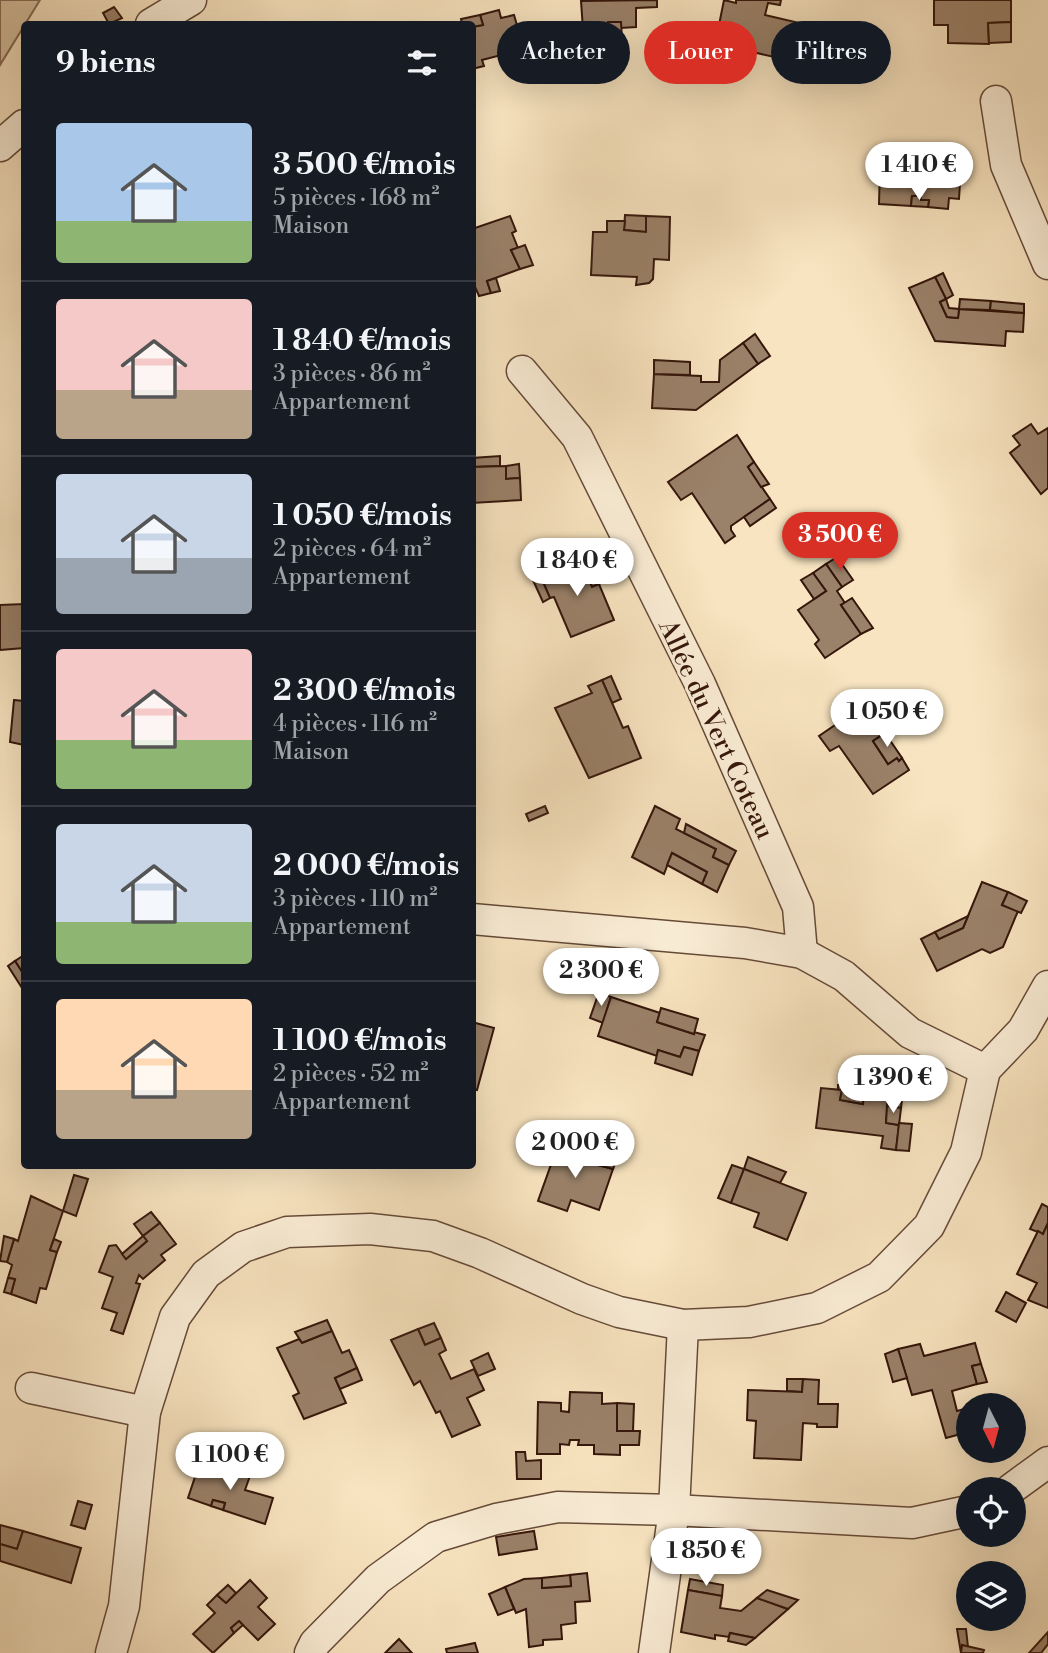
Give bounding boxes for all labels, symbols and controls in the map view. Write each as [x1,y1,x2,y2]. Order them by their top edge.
chip: Acheter [497,21,630,84]
chip: Louer [644,21,757,84]
chip: Filtres [771,21,891,84]
text: 9 biens [56,44,156,82]
icon: filters [403,44,441,82]
pin: 1 410 € [854,142,984,202]
text: 3 500 €/mois [273,146,456,184]
icon: home [112,151,196,235]
text: 1 410 € [881,151,957,179]
text: 5 pièces · 168 m² [273,184,440,212]
text: Maison [273,212,349,240]
text: 1 840 €/mois [273,322,451,360]
icon: home [112,327,196,411]
text: 3 pièces · 86 m² [273,360,431,388]
text: Appartement [273,388,411,416]
text: 1 050 €/mois [273,497,452,535]
icon: home [112,502,196,586]
pin: 3 500 € [775,512,905,572]
text: 3 500 € [798,521,882,549]
text: 2 pièces · 64 m² [273,535,431,563]
pin: 1 840 € [512,538,642,598]
text: 1 840 € [537,547,617,575]
text: Appartement [273,563,411,591]
street label: Allée du Vert Coteau [651,614,781,844]
text: 2 300 €/mois [273,672,456,710]
icon: home [112,677,196,761]
pin: 1 050 € [822,690,952,749]
text: 1 050 € [846,698,928,726]
text: 4 pièces · 116 m² [273,710,437,738]
text: Maison [273,738,349,766]
text: 2 000 €/mois [273,847,459,885]
icon: home [112,852,196,936]
text: 3 pièces · 110 m² [273,885,438,913]
text: Appartement [273,913,411,941]
pin: 2 300 € [536,948,666,1008]
text: 2 300 € [559,957,643,985]
text: 1 100 €/mois [273,1022,447,1060]
icon: home [112,1027,196,1111]
pin: 1 390 € [828,1056,958,1115]
text: 2 pièces · 52 m² [273,1060,429,1088]
text: 1 390 € [854,1064,932,1092]
text: Appartement [273,1088,411,1116]
pin: 2 000 € [510,1120,640,1180]
text: 2 000 € [532,1129,618,1157]
north arrow [956,1393,1026,1463]
map controls [956,1393,1026,1631]
pin: 1 100 € [165,1432,295,1492]
text: 1 100 € [191,1441,269,1469]
button: locate [956,1477,1026,1547]
pin: 1 850 € [641,1528,771,1588]
text: 1 850 € [666,1537,746,1565]
button: layers [956,1561,1026,1631]

